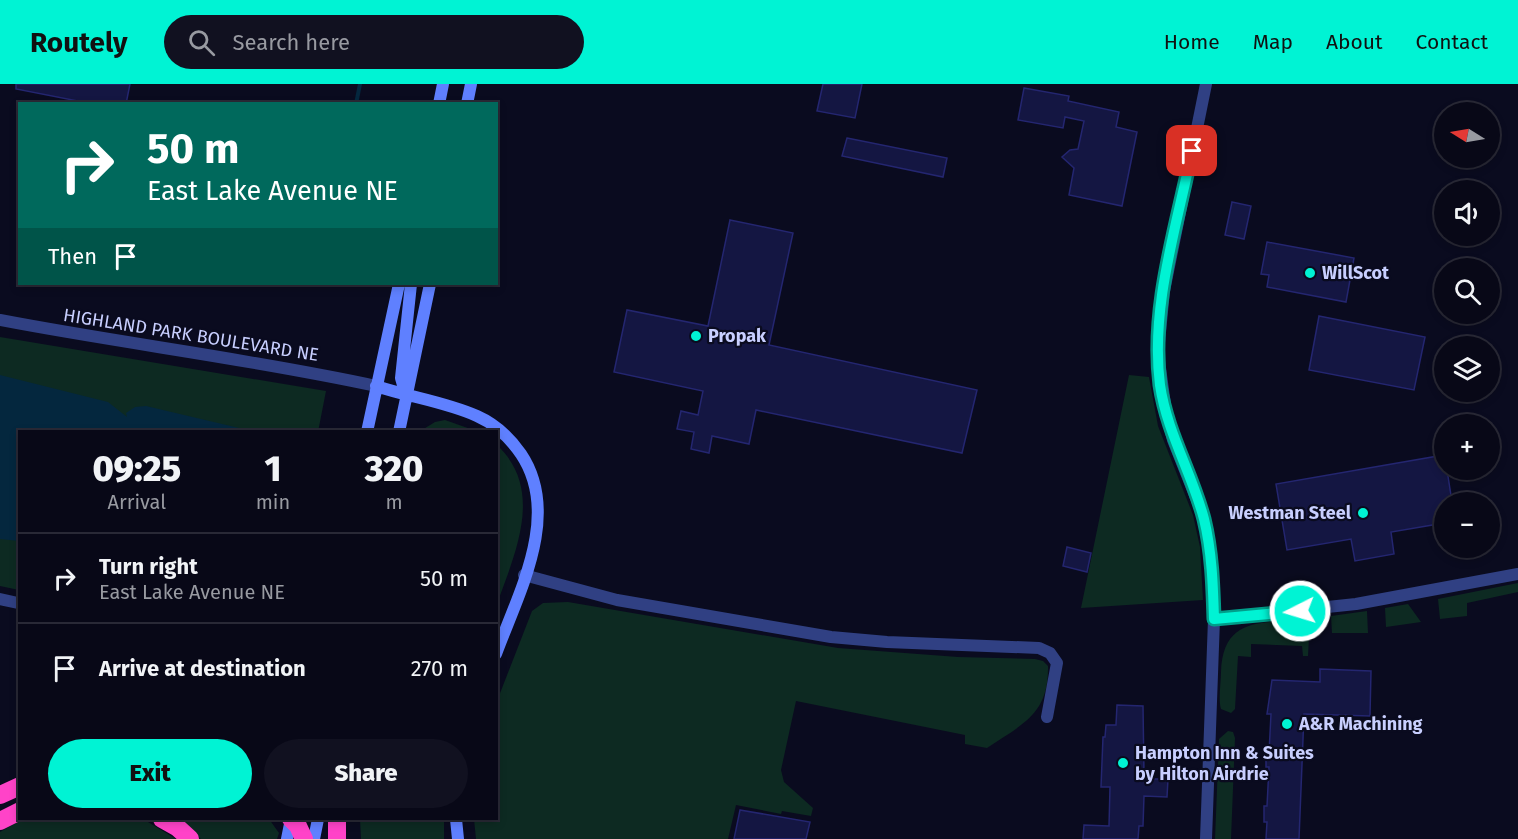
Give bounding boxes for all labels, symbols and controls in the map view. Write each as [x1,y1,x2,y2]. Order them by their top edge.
search box [164,15,584,69]
text: Routely [30,26,128,59]
icon: search [185,26,218,59]
text: Search here [233,29,350,56]
text: Home [1164,29,1220,55]
text: Map [1253,29,1293,55]
text: About [1326,29,1383,55]
text: Contact [1416,29,1488,55]
north arrow [1434,102,1500,168]
map controls [1434,102,1500,558]
text: 50 m [147,124,240,174]
pin [1166,125,1217,176]
icon: right [48,126,126,204]
icon: arrive [1175,134,1208,167]
text: East Lake Avenue NE [147,175,398,207]
button: sound [1434,180,1500,246]
icon: arrive [109,240,142,273]
text: Then [48,243,97,270]
button: search [1434,258,1500,324]
place label: WillScot [1322,262,1390,284]
marker: WillScot [1303,266,1317,280]
street label: HIGHLAND PARK BOULEVARD NE [62,304,320,366]
place label: Propak [708,325,767,347]
marker: Propak [689,329,703,343]
button: layers [1434,336,1500,402]
button: + [1434,414,1500,480]
text: 09:25 [92,447,181,491]
text: 1 [264,447,281,491]
text: 320 [365,447,423,491]
text: Arrival [108,490,166,514]
text: min [256,490,290,514]
text: m [386,490,403,514]
button: − [1434,492,1500,558]
place label: Westman Steel [1228,502,1352,524]
marker: Westman Steel [1356,506,1370,520]
text: Turn right [99,553,198,580]
icon: right [48,562,81,595]
text: 50 m [420,565,468,592]
position arrow [1268,579,1332,643]
text: East Lake Avenue NE [99,580,285,604]
icon: arrive [48,652,81,685]
text: Arrive at destination [99,655,306,682]
text: 270 m [411,655,468,682]
place label: A&R Machining [1298,713,1423,735]
marker: A&R Machining [1280,717,1294,731]
button: Exit [48,739,252,808]
button: Share [264,739,468,808]
place label: Hampton Inn & Suites by Hilton Airdrie [1135,742,1314,785]
marker: Hampton Inn & Suites by Hilton Airdrie [1116,756,1130,770]

